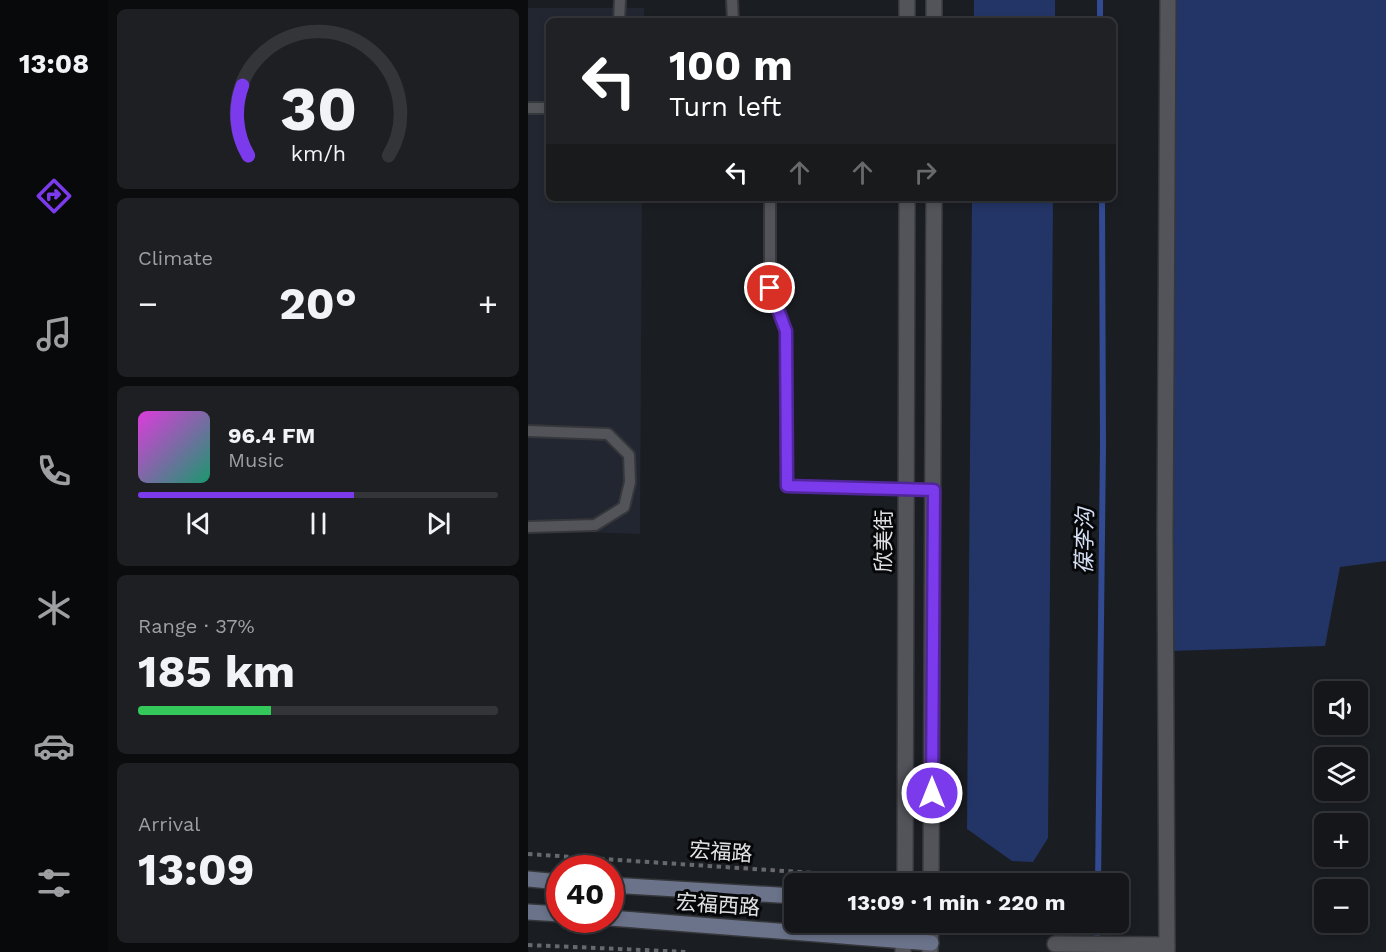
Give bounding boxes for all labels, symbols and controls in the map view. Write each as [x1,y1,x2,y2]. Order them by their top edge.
text: 100 m [669,41,793,90]
icon: left [570,42,648,120]
text: 13:08 [19,48,89,80]
text: 30 [279,72,357,145]
text: Turn left [669,91,781,123]
text: km/h [290,141,346,166]
icon: left [720,156,753,189]
icon: ahead [783,156,816,189]
icon: ahead [846,156,879,189]
icon: right [909,156,942,189]
icon: directions [33,175,75,217]
text: Climate [138,246,213,270]
pin [744,262,795,313]
icon: arrive [753,271,786,304]
text: 20° [279,277,357,330]
text: − [138,284,158,323]
text: + [478,284,498,323]
icon: music [33,313,75,355]
text: 96.4 FM [228,423,315,448]
text: Music [228,448,284,472]
icon: phone [33,450,75,492]
water label: 葆李沟 [1071,506,1098,574]
icon: previous [182,507,215,540]
icon: pause [302,507,335,540]
icon: next [422,507,455,540]
street label: 欣美街 [871,510,896,573]
icon: climate [33,587,75,629]
text: Range · 37% [138,614,255,638]
text: 185 km [138,645,295,698]
map controls [1314,681,1368,933]
button: sound [1314,681,1368,735]
icon: car [33,725,75,767]
button: layers [1314,747,1368,801]
position arrow [900,761,964,825]
text: Arrival [138,812,200,836]
button: + [1314,813,1368,867]
street label: 宏福路 [689,837,753,866]
text: 13:09 [138,843,254,896]
speed limit sign: 40 [546,855,624,933]
icon: filters [33,862,75,904]
button: − [1314,879,1368,933]
street label: 宏福西路 [675,889,761,920]
text: 13:09 · 1 min · 220 m [848,890,1065,915]

